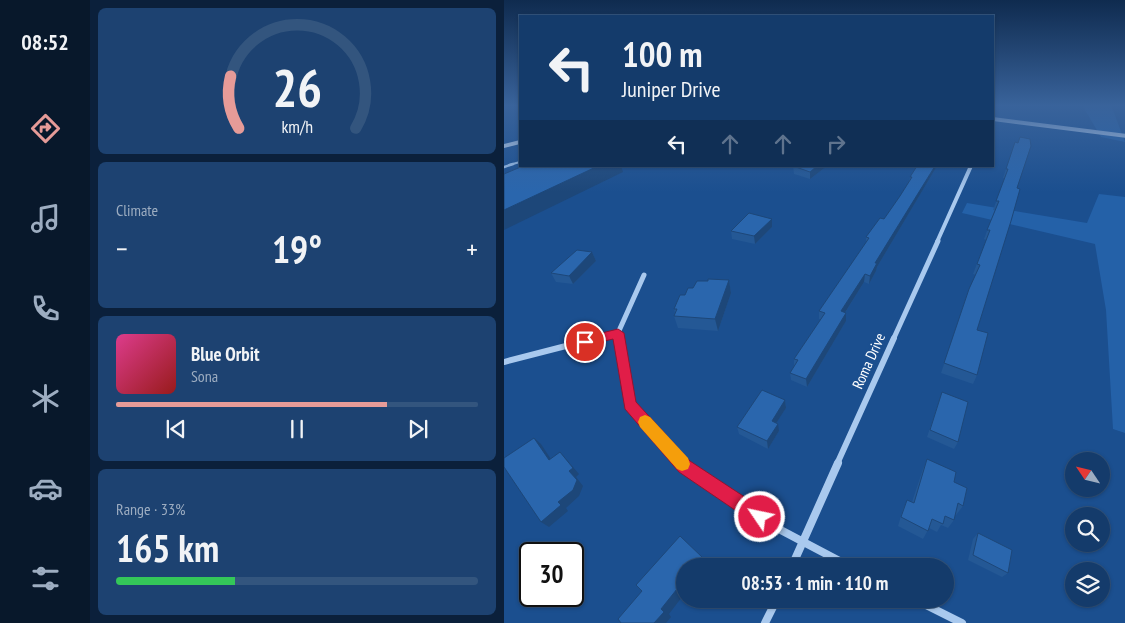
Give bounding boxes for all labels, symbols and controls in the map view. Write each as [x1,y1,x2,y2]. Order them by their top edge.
text: 08:52 [21,28,69,56]
text: 100 m [622,31,703,77]
icon: left [539,35,604,100]
text: 26 [272,54,322,121]
text: Juniper Drive [622,75,721,103]
icon: directions [28,111,63,146]
text: km/h [281,115,313,138]
icon: left [663,130,691,158]
icon: ahead [716,130,744,158]
icon: ahead [769,130,797,158]
icon: right [822,130,850,158]
text: Climate [116,200,158,220]
icon: music [28,201,63,236]
text: 19° [272,224,322,273]
text: − [116,230,128,267]
text: + [466,230,478,267]
icon: phone [28,291,63,326]
pin [564,321,606,363]
icon: arrive [571,328,599,356]
street label: Roma Drive [848,330,889,392]
text: Blue Orbit [191,342,260,366]
text: Sona [191,366,218,386]
icon: climate [28,381,63,416]
icon: previous [162,415,190,443]
icon: pause [283,415,311,443]
icon: next [404,415,432,443]
north arrow [1065,452,1110,498]
map controls [1065,452,1110,607]
icon: car [28,471,63,506]
position arrow [733,490,785,542]
text: Range · 33% [116,499,185,519]
button: search [1065,507,1110,552]
text: 165 km [116,523,219,572]
speed limit sign: 30 [519,542,584,607]
icon: filters [28,561,63,596]
button: layers [1065,562,1110,607]
text: 08:53 · 1 min · 110 m [742,571,888,595]

